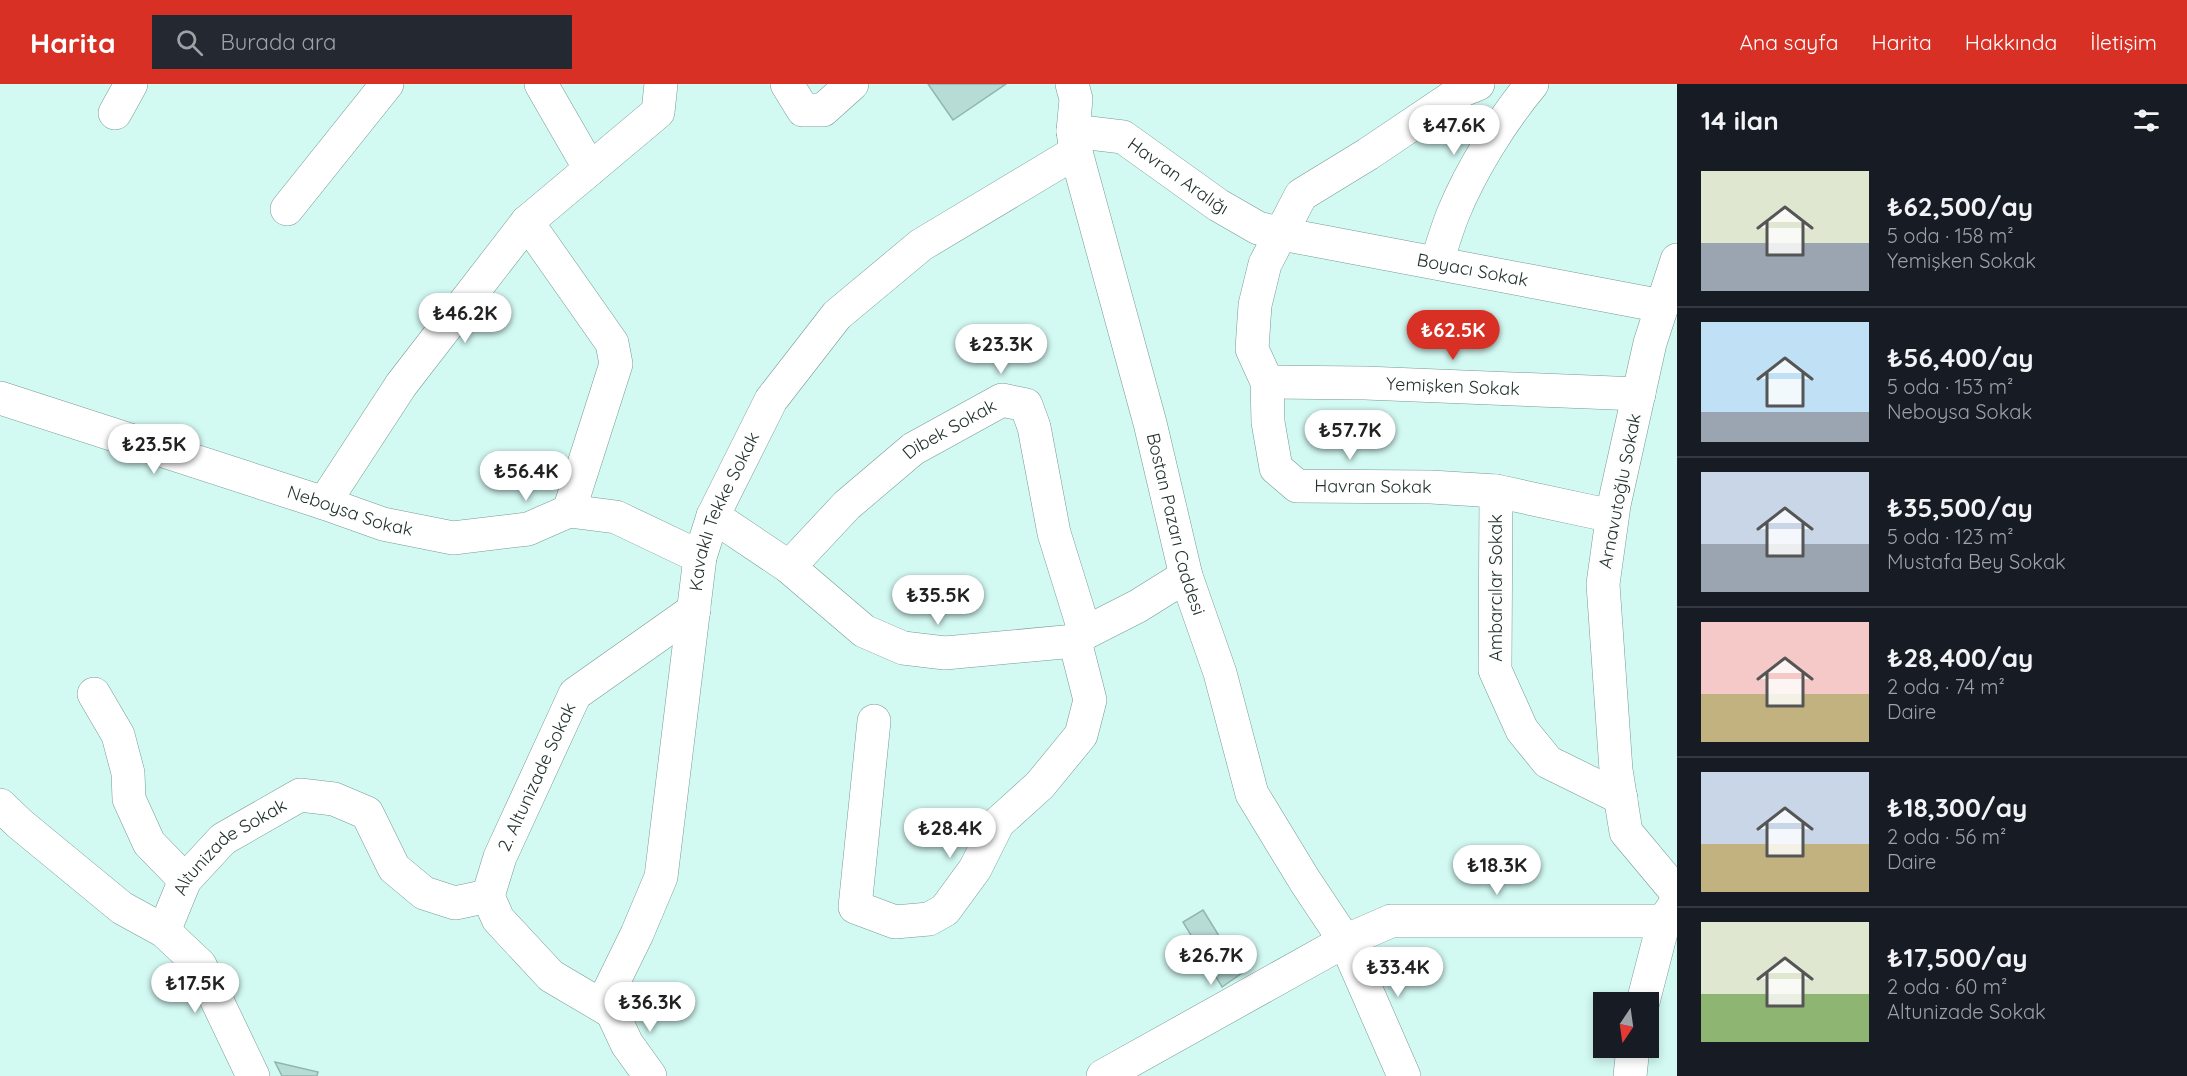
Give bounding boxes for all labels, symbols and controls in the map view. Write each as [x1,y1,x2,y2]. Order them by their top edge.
search box [152,15,572,69]
text: Harita [30,25,116,60]
icon: search [173,26,206,59]
text: Burada ara [221,28,336,56]
text: Ana sayfa [1739,29,1839,55]
text: Harita [1872,29,1932,55]
text: Hakkında [1965,29,2057,55]
text: İletişim [2090,29,2157,55]
text: 14 ilan [1701,104,1779,137]
icon: filters [2130,104,2163,137]
pin: ₺47.6K [1405,105,1503,156]
text: ₺47.6K [1423,112,1485,137]
street label: Havran Aralığı [1123,132,1233,220]
text: ₺62,500/ay [1887,190,2033,223]
icon: home [1749,195,1821,267]
text: 5 oda · 158 m² [1887,223,2014,248]
street label: Boyacı Sokak [1415,248,1530,291]
text: Yemişken Sokak [1887,248,2036,273]
pin: ₺46.2K [416,293,514,344]
text: ₺46.2K [433,300,497,325]
pin: ₺62.5K [1404,310,1502,361]
text: ₺62.5K [1421,317,1485,342]
pin: ₺23.3K [952,324,1050,375]
text: ₺23.3K [969,331,1033,356]
text: ₺56,400/ay [1887,341,2034,374]
icon: home [1749,346,1821,418]
street label: Yemişken Sokak [1385,372,1520,400]
text: 5 oda · 153 m² [1887,374,2013,399]
street label: Dibek Sokak [897,393,1000,464]
text: Neboysa Sokak [1887,399,2032,424]
pin: ₺57.7K [1301,410,1399,461]
street label: Arnavutoğlu Sokak [1593,411,1646,571]
text: ₺57.7K [1319,417,1381,442]
pin: ₺23.5K [105,424,203,475]
street label: Kavaklı Tekke Sokak [684,428,764,592]
text: ₺23.5K [122,431,186,456]
street label: Bostan Pazarı Caddesi [1142,431,1211,618]
pin: ₺56.4K [477,451,575,502]
text: ₺56.4K [494,458,558,483]
street label: Havran Sokak [1314,474,1432,498]
street label: Neboysa Sokak [285,480,415,541]
text: ₺35,500/ay [1887,491,2033,524]
icon: home [1749,496,1821,568]
street label: Ambarcılar Sokak [1484,514,1507,662]
text: 5 oda · 123 m² [1887,524,2014,549]
text: Mustafa Bey Sokak [1887,549,2066,574]
pin: ₺35.5K [889,575,987,626]
text: ₺35.5K [906,582,970,607]
text: ₺28,400/ay [1887,641,2033,674]
icon: home [1749,646,1821,718]
text: 2 oda · 74 m² [1887,674,2005,699]
street label: 2. Altunizade Sokak [492,699,581,855]
text: Daire [1887,699,1936,724]
text: ₺18,300/ay [1887,791,2027,824]
street label: Altunizade Sokak [168,793,291,899]
icon: home [1749,796,1821,868]
pin: ₺28.4K [901,808,999,859]
text: ₺28.4K [918,815,982,840]
text: 2 oda · 56 m² [1887,824,2006,849]
pin: ₺18.3K [1448,845,1546,896]
text: Daire [1887,849,1936,874]
text: ₺18.3K [1467,852,1527,877]
pin: ₺26.7K [1162,935,1260,986]
text: ₺17,500/ay [1887,941,2027,974]
text: ₺26.7K [1179,942,1243,967]
icon: home [1749,946,1821,1018]
pin: ₺33.4K [1349,947,1447,998]
text: ₺33.4K [1366,954,1430,979]
pin: ₺17.5K [146,963,244,1014]
text: ₺17.5K [165,970,225,995]
text: 2 oda · 60 m² [1887,974,2007,999]
pin: ₺36.3K [601,982,699,1033]
text: ₺36.3K [618,989,682,1014]
north arrow [1593,992,1659,1058]
map controls [1593,992,1659,1058]
text: Altunizade Sokak [1887,999,2046,1024]

